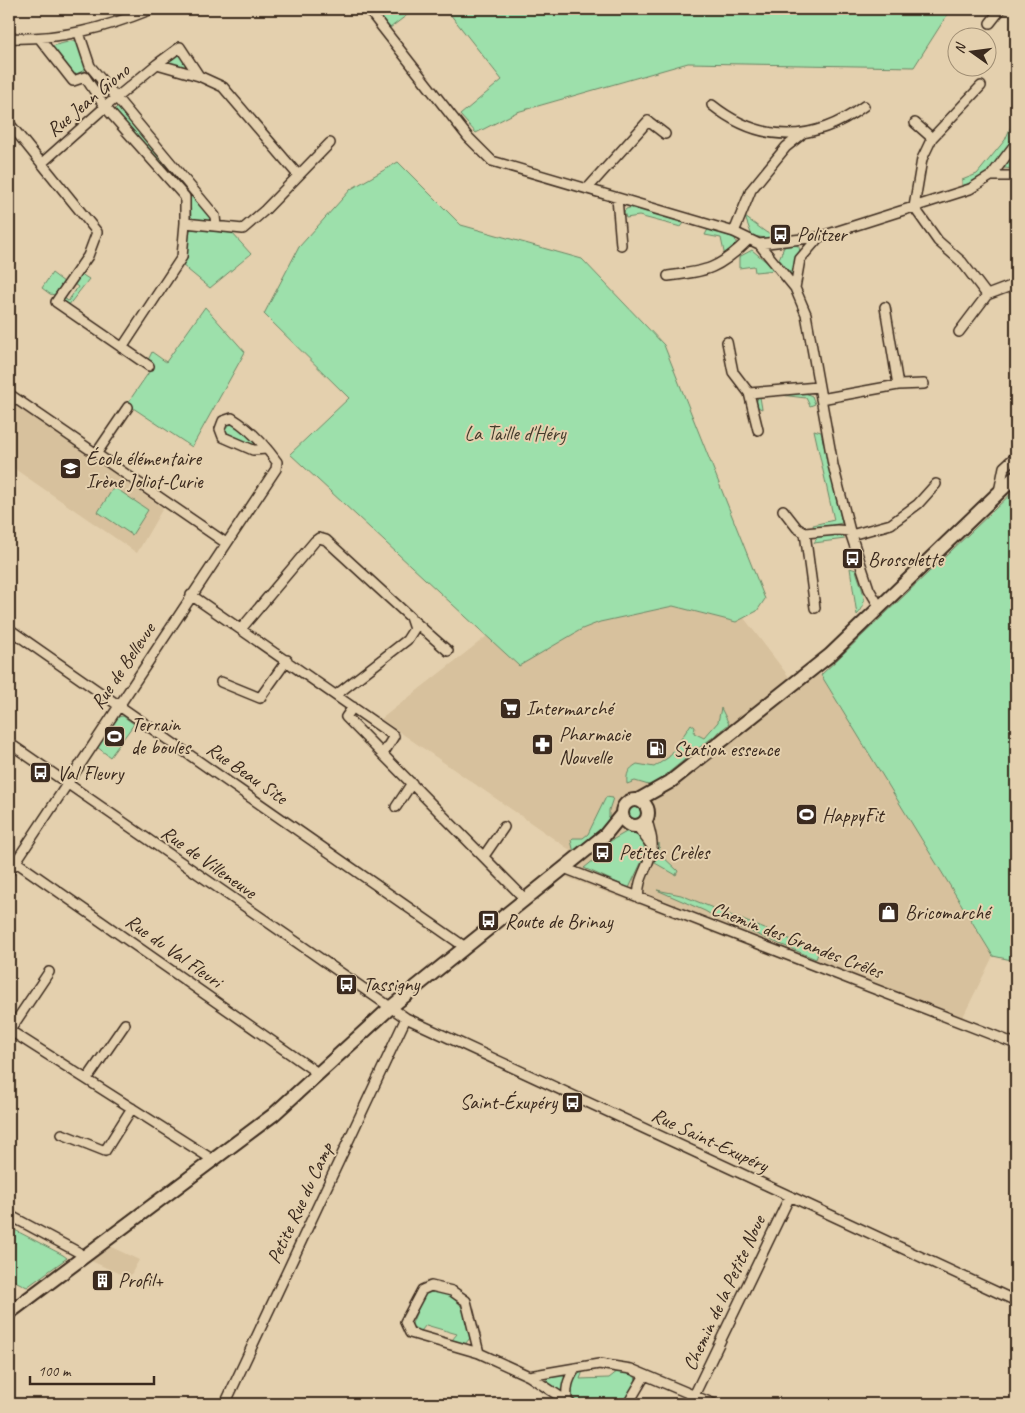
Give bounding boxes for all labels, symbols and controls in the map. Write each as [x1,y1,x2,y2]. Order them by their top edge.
north arrow [948,28,998,78]
text: N [951,40,970,55]
street label: Rue Jean Giono [41,57,135,142]
bus stop icon: Politzer [769,222,793,246]
place label: Politzer [797,222,848,247]
park label: La Taille d'Héry [465,421,567,446]
place label: École élémentaire Irène Joliot-Curie [86,446,204,494]
school or university icon: École élémentaire Irène Joliot-Curie [58,457,82,481]
bus stop icon: Brossolette [840,547,864,571]
place label: Brossolette [868,547,944,572]
street label: Rue de Bellevue [85,617,162,714]
supermarket icon: Intermarché [498,696,522,720]
place label: Intermarché [526,696,616,721]
place label: Terrain de boules [131,712,192,760]
place label: Pharmacie Nouvelle [559,722,632,770]
sports icon: Terrain de boules [103,724,127,748]
pharmacy icon: Pharmacie Nouvelle [531,733,555,757]
street label: Rue Beau Site [202,736,293,811]
fuel station icon: Station essence [645,737,669,761]
place label: Station essence [673,737,780,762]
bus stop icon: Val Fleury [29,761,53,785]
place label: Val Fleury [57,761,126,786]
sports icon: HappyFit [794,803,818,827]
place label: HappyFit [822,803,886,828]
street label: Rue de Villeneuve [156,820,263,905]
bus stop icon: Petites Crèles [591,840,615,864]
place label: Petites Crèles [619,840,712,865]
street label: Chemin des Grandes Crêles [708,896,888,985]
shop icon: Bricomarché [877,900,901,924]
place label: Bricomarché [905,900,993,925]
street label: Rue du Val Fleuri [121,909,229,995]
bus stop icon: Route de Brinay [477,909,501,933]
place label: Route de Brinay [505,909,614,934]
bus stop icon: Tassigny [335,972,359,996]
place label: Tassigny [363,972,421,997]
place label: Saint-Éxupéry [460,1090,558,1115]
bus stop icon: Saint-Éxupéry [561,1090,585,1114]
street label: Rue Saint-Exupéry [648,1102,773,1178]
street label: Petite Rue du Camp [261,1137,340,1267]
street label: Chemin de la Petite Noue [677,1210,772,1375]
building icon: Profil+ [90,1268,114,1292]
place label: Profil+ [118,1268,164,1293]
scale bar [30,1353,154,1385]
text: 100 m [38,1362,72,1381]

